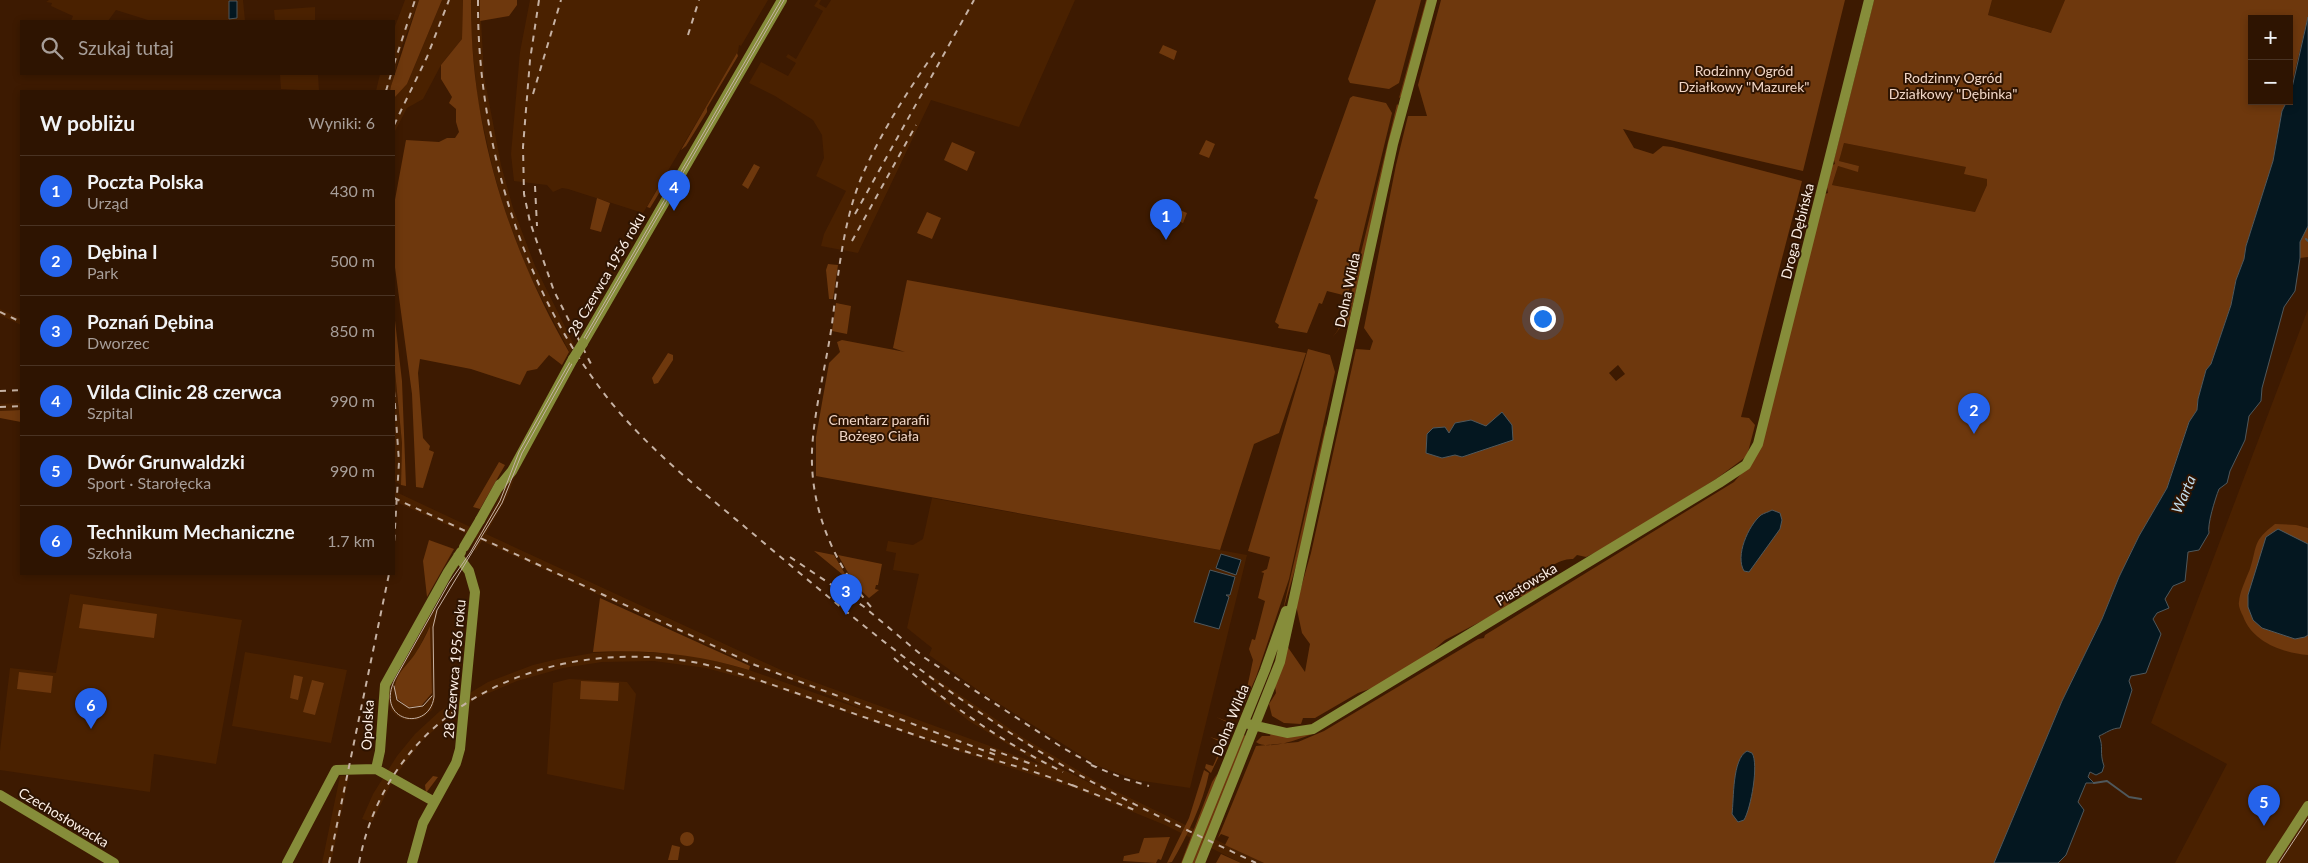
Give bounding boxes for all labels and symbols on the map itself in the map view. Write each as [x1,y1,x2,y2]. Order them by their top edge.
park label: Rodzinny Ogród Działkowy "Mazurek" [1678,62,1810,95]
park label: Rodzinny Ogród Działkowy "Dębinka" [1889,69,2017,102]
pin: 4 [658,170,690,211]
street label: Droga Dębińska [1777,181,1817,281]
pin: 1 [1150,199,1182,240]
street label: 28 Czerwca 1956 roku [564,209,648,339]
street label: Dolna Wilda [1331,251,1363,329]
your location [1530,306,1556,332]
pin: 2 [1958,393,1990,434]
park label: Cmentarz parafii Bożego Ciała [829,411,929,444]
water label: Warta [2167,472,2199,516]
street label: Piastowska [1492,559,1560,609]
pin: 3 [830,574,862,615]
street label: 28 Czerwca 1956 roku [439,599,469,739]
street label: Dolna Wilda [1208,682,1252,758]
pin: 6 [75,688,107,729]
street label: Opolska [357,699,377,751]
street label: Czechosłowacka [16,783,112,851]
pin: 5 [2248,785,2280,826]

